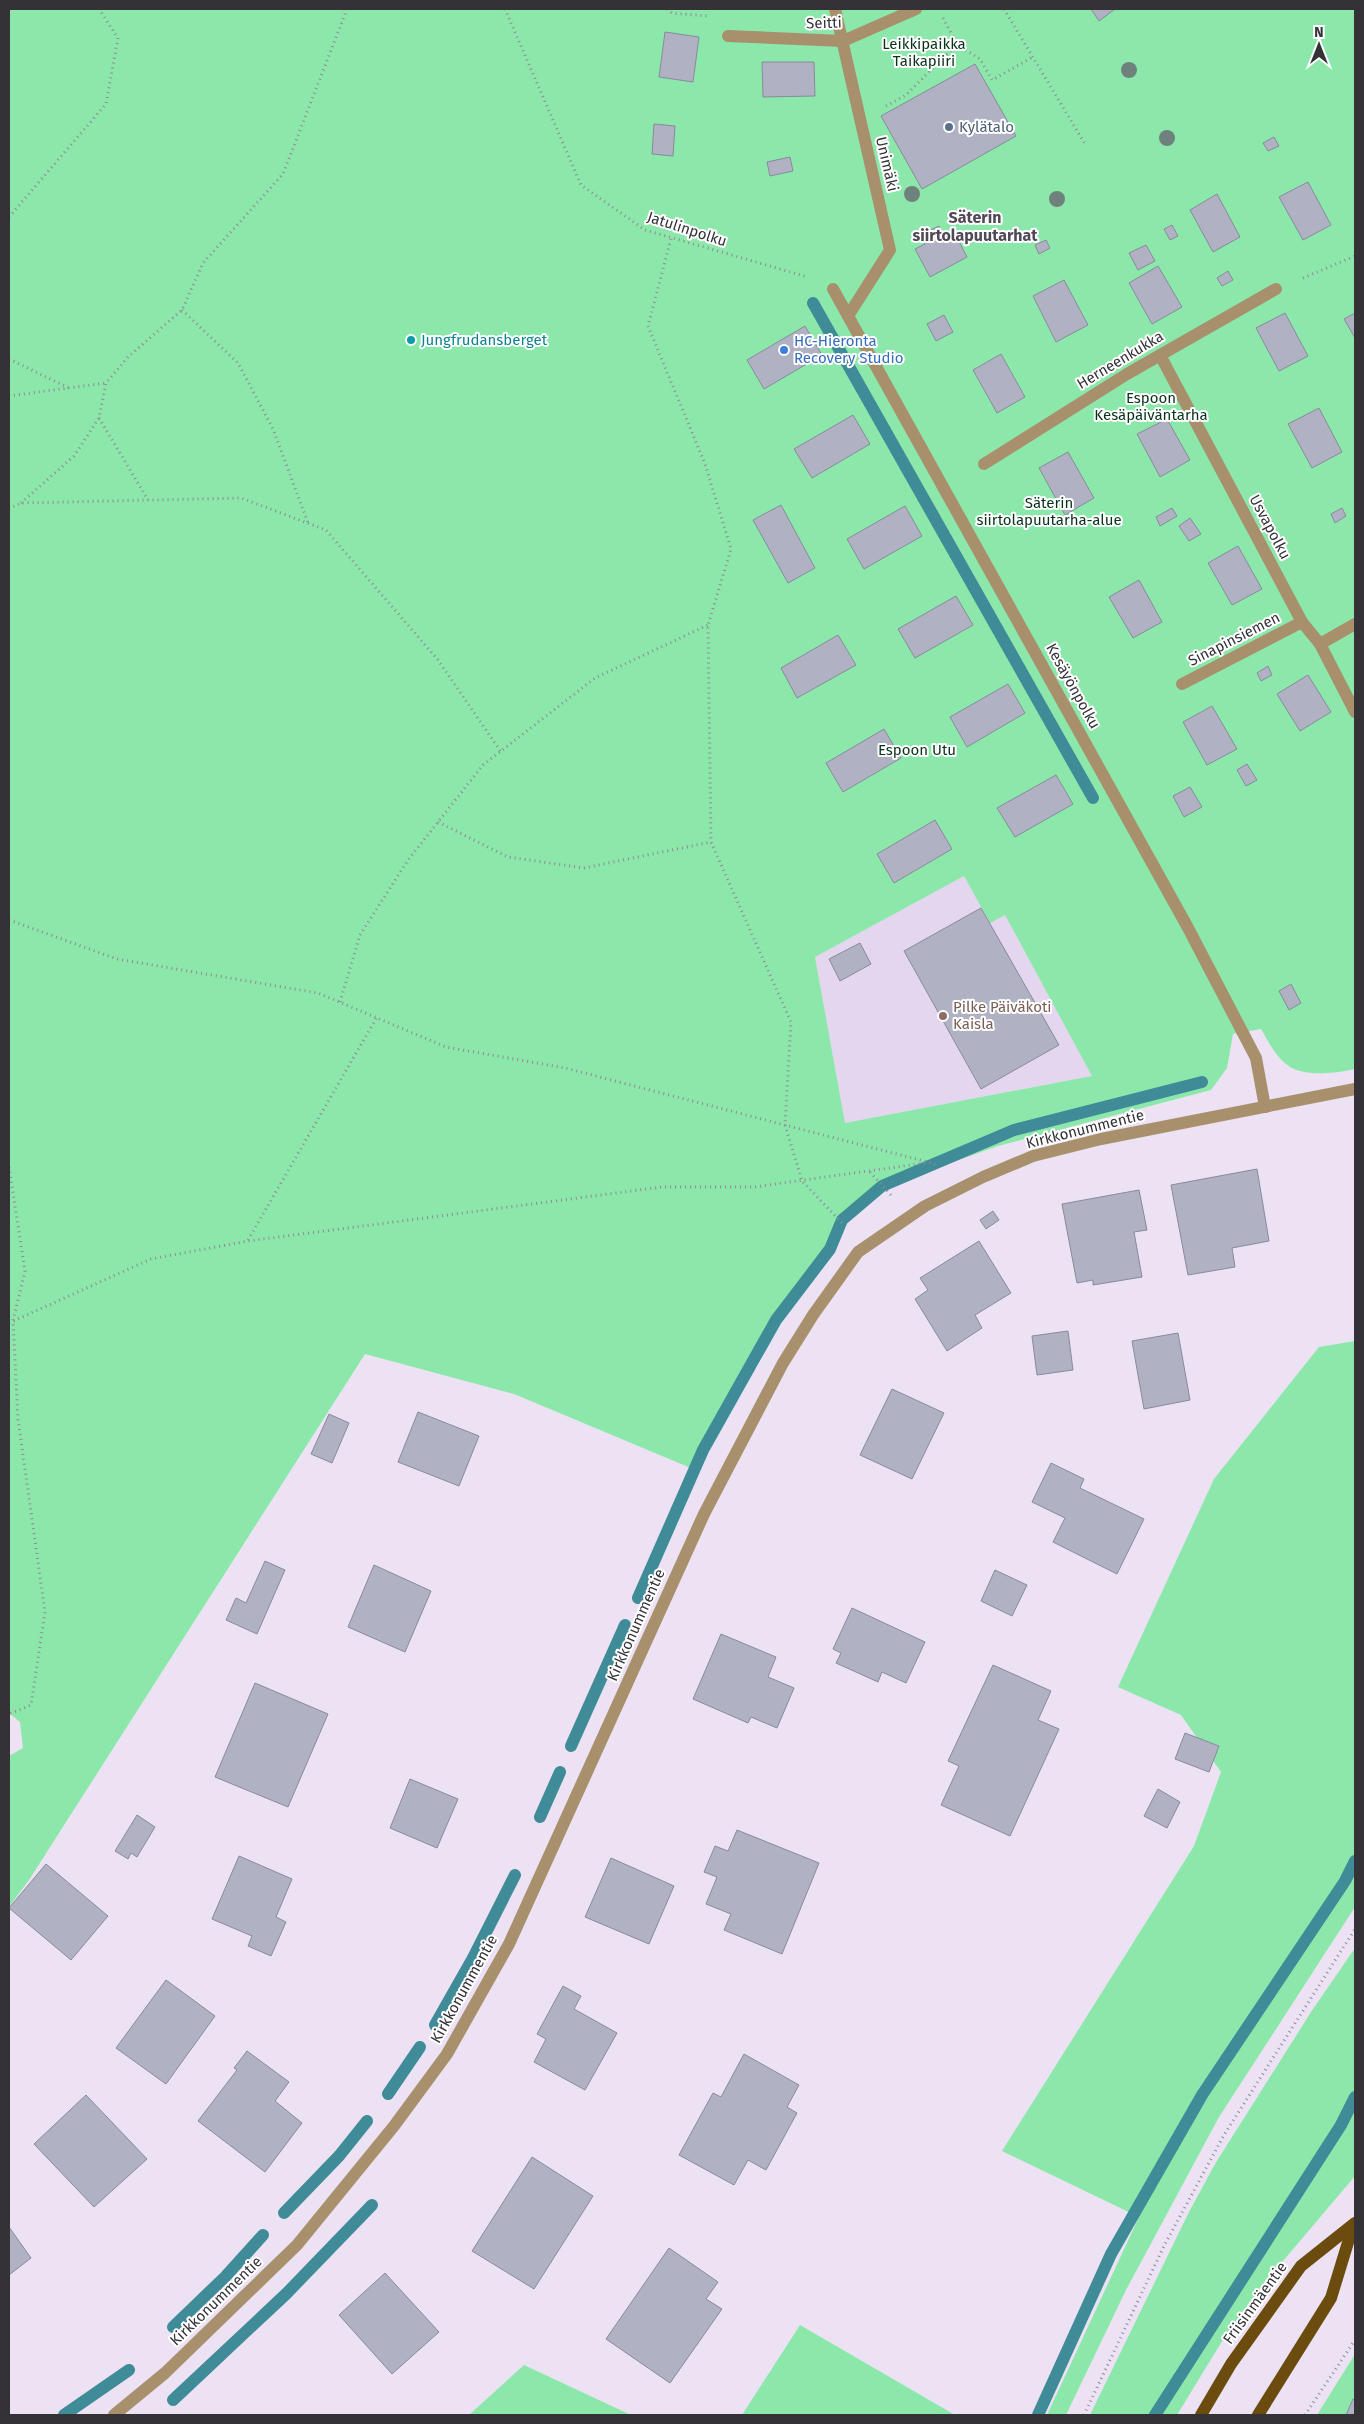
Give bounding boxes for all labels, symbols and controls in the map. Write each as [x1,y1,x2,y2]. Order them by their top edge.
street label: Seitti [806,13,842,33]
north arrow [1294,20,1344,70]
text: N [1314,24,1324,41]
park label: Leikkipaikka Taikapiiri [882,35,966,70]
place label: Kylätalo [959,118,1014,136]
marker: Kylätalo [943,121,955,133]
street label: Unimäki [872,135,902,193]
street label: Jatulinpolku [645,208,729,250]
district label: Säterin siirtolapuutarhat [912,208,1038,245]
street label: Herneenkukka [1073,327,1167,393]
place label: Jungfrudansberget [421,331,548,349]
place label: HC-Hieronta Recovery Studio [794,332,904,367]
marker: Jungfrudansberget [405,334,417,346]
marker: HC-Hieronta Recovery Studio [778,344,790,356]
park label: Espoon Kesäpäiväntarha [1094,389,1208,424]
street label: Usvapolku [1246,492,1294,562]
park label: Säterin siirtolapuutarha-alue [976,494,1122,529]
street label: Sinapinsiemen [1185,608,1283,670]
street label: Kesäyönpolku [1042,640,1104,732]
park label: Espoon Utu [878,741,956,759]
place label: Pilke Päiväkoti Kaisla [953,998,1052,1033]
marker: Pilke Päiväkoti Kaisla [937,1010,949,1022]
street label: Kirkkonummentie [1024,1106,1146,1152]
street label: Kirkkonummentie [603,1566,669,1684]
street label: Kirkkonummentie [427,1932,501,2046]
street label: Kirkkonummentie [166,2253,266,2349]
street label: Friisinmäentie [1219,2259,1291,2347]

